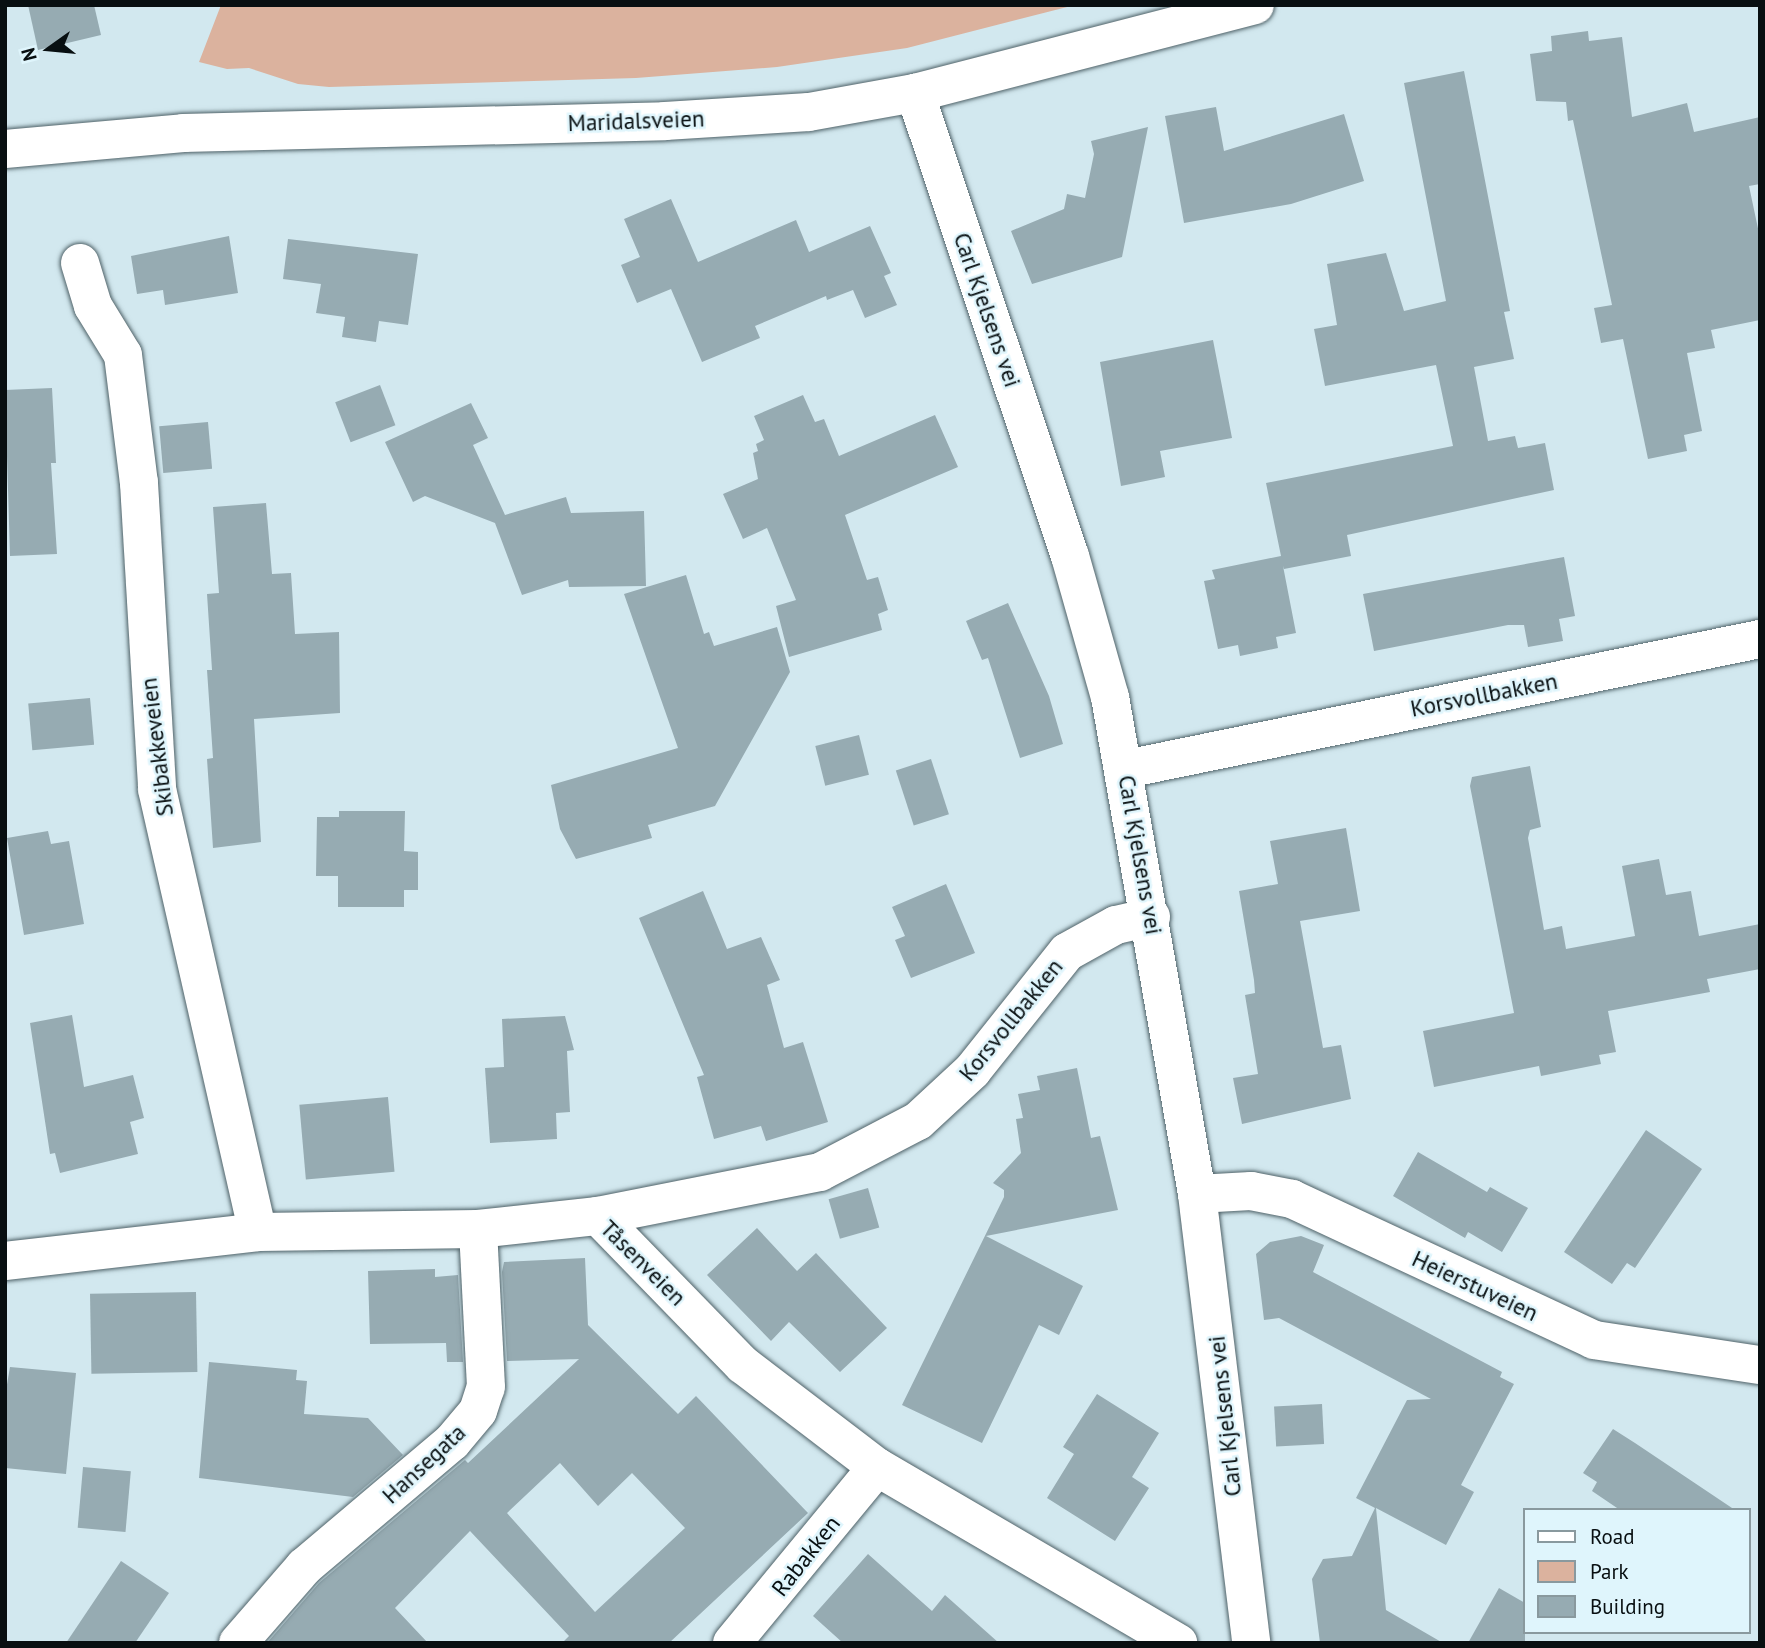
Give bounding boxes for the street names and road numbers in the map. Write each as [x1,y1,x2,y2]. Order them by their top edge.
street label: Maridalsveien [567,105,705,137]
street label: Carl Kjelsens vei [948,229,1026,391]
street label: Korsvollbakken [1408,667,1560,723]
street label: Skibakkeveien [135,676,179,818]
street label: Carl Kjelsens vei [1112,773,1168,937]
street label: Korsvollbakken [953,953,1069,1087]
street label: Tåsenveien [595,1215,691,1311]
street label: Heierstuveien [1408,1245,1542,1327]
street label: Carl Kjelsens vei [1203,1334,1247,1498]
street label: Hansegata [377,1419,471,1509]
street label: Rabakken [766,1510,846,1602]

